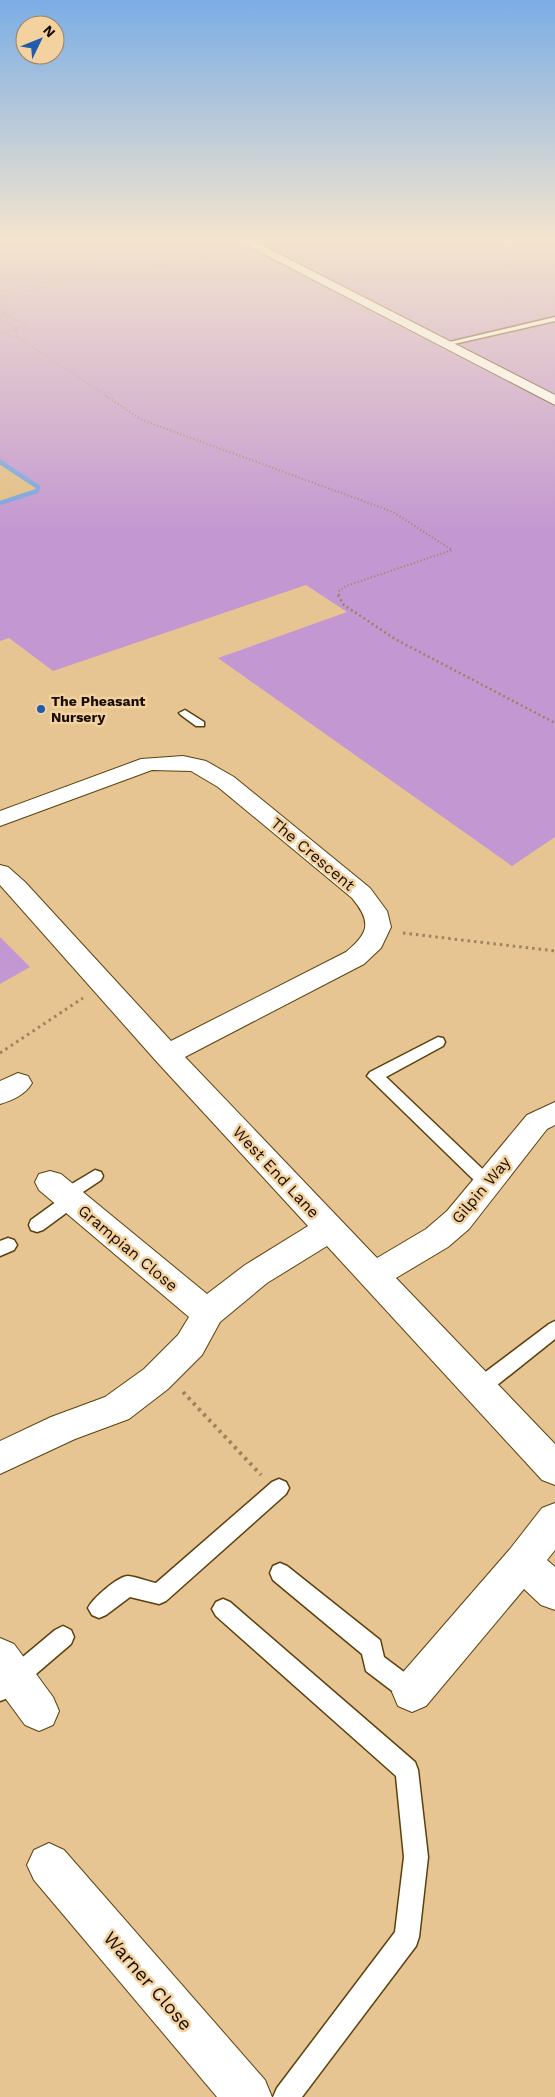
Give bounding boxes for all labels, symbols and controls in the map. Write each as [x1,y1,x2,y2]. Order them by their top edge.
north arrow [15,15,65,65]
text: N [40,22,59,40]
place label: The Pheasant Nursery [51,693,145,725]
marker: The Pheasant Nursery [35,703,47,715]
street label: The Crescent [267,813,359,895]
street label: West End Lane [229,1122,323,1222]
street label: Gilpin Way [447,1152,515,1227]
street label: Grampian Close [74,1201,182,1295]
street label: Warner Close [99,1927,197,2035]

